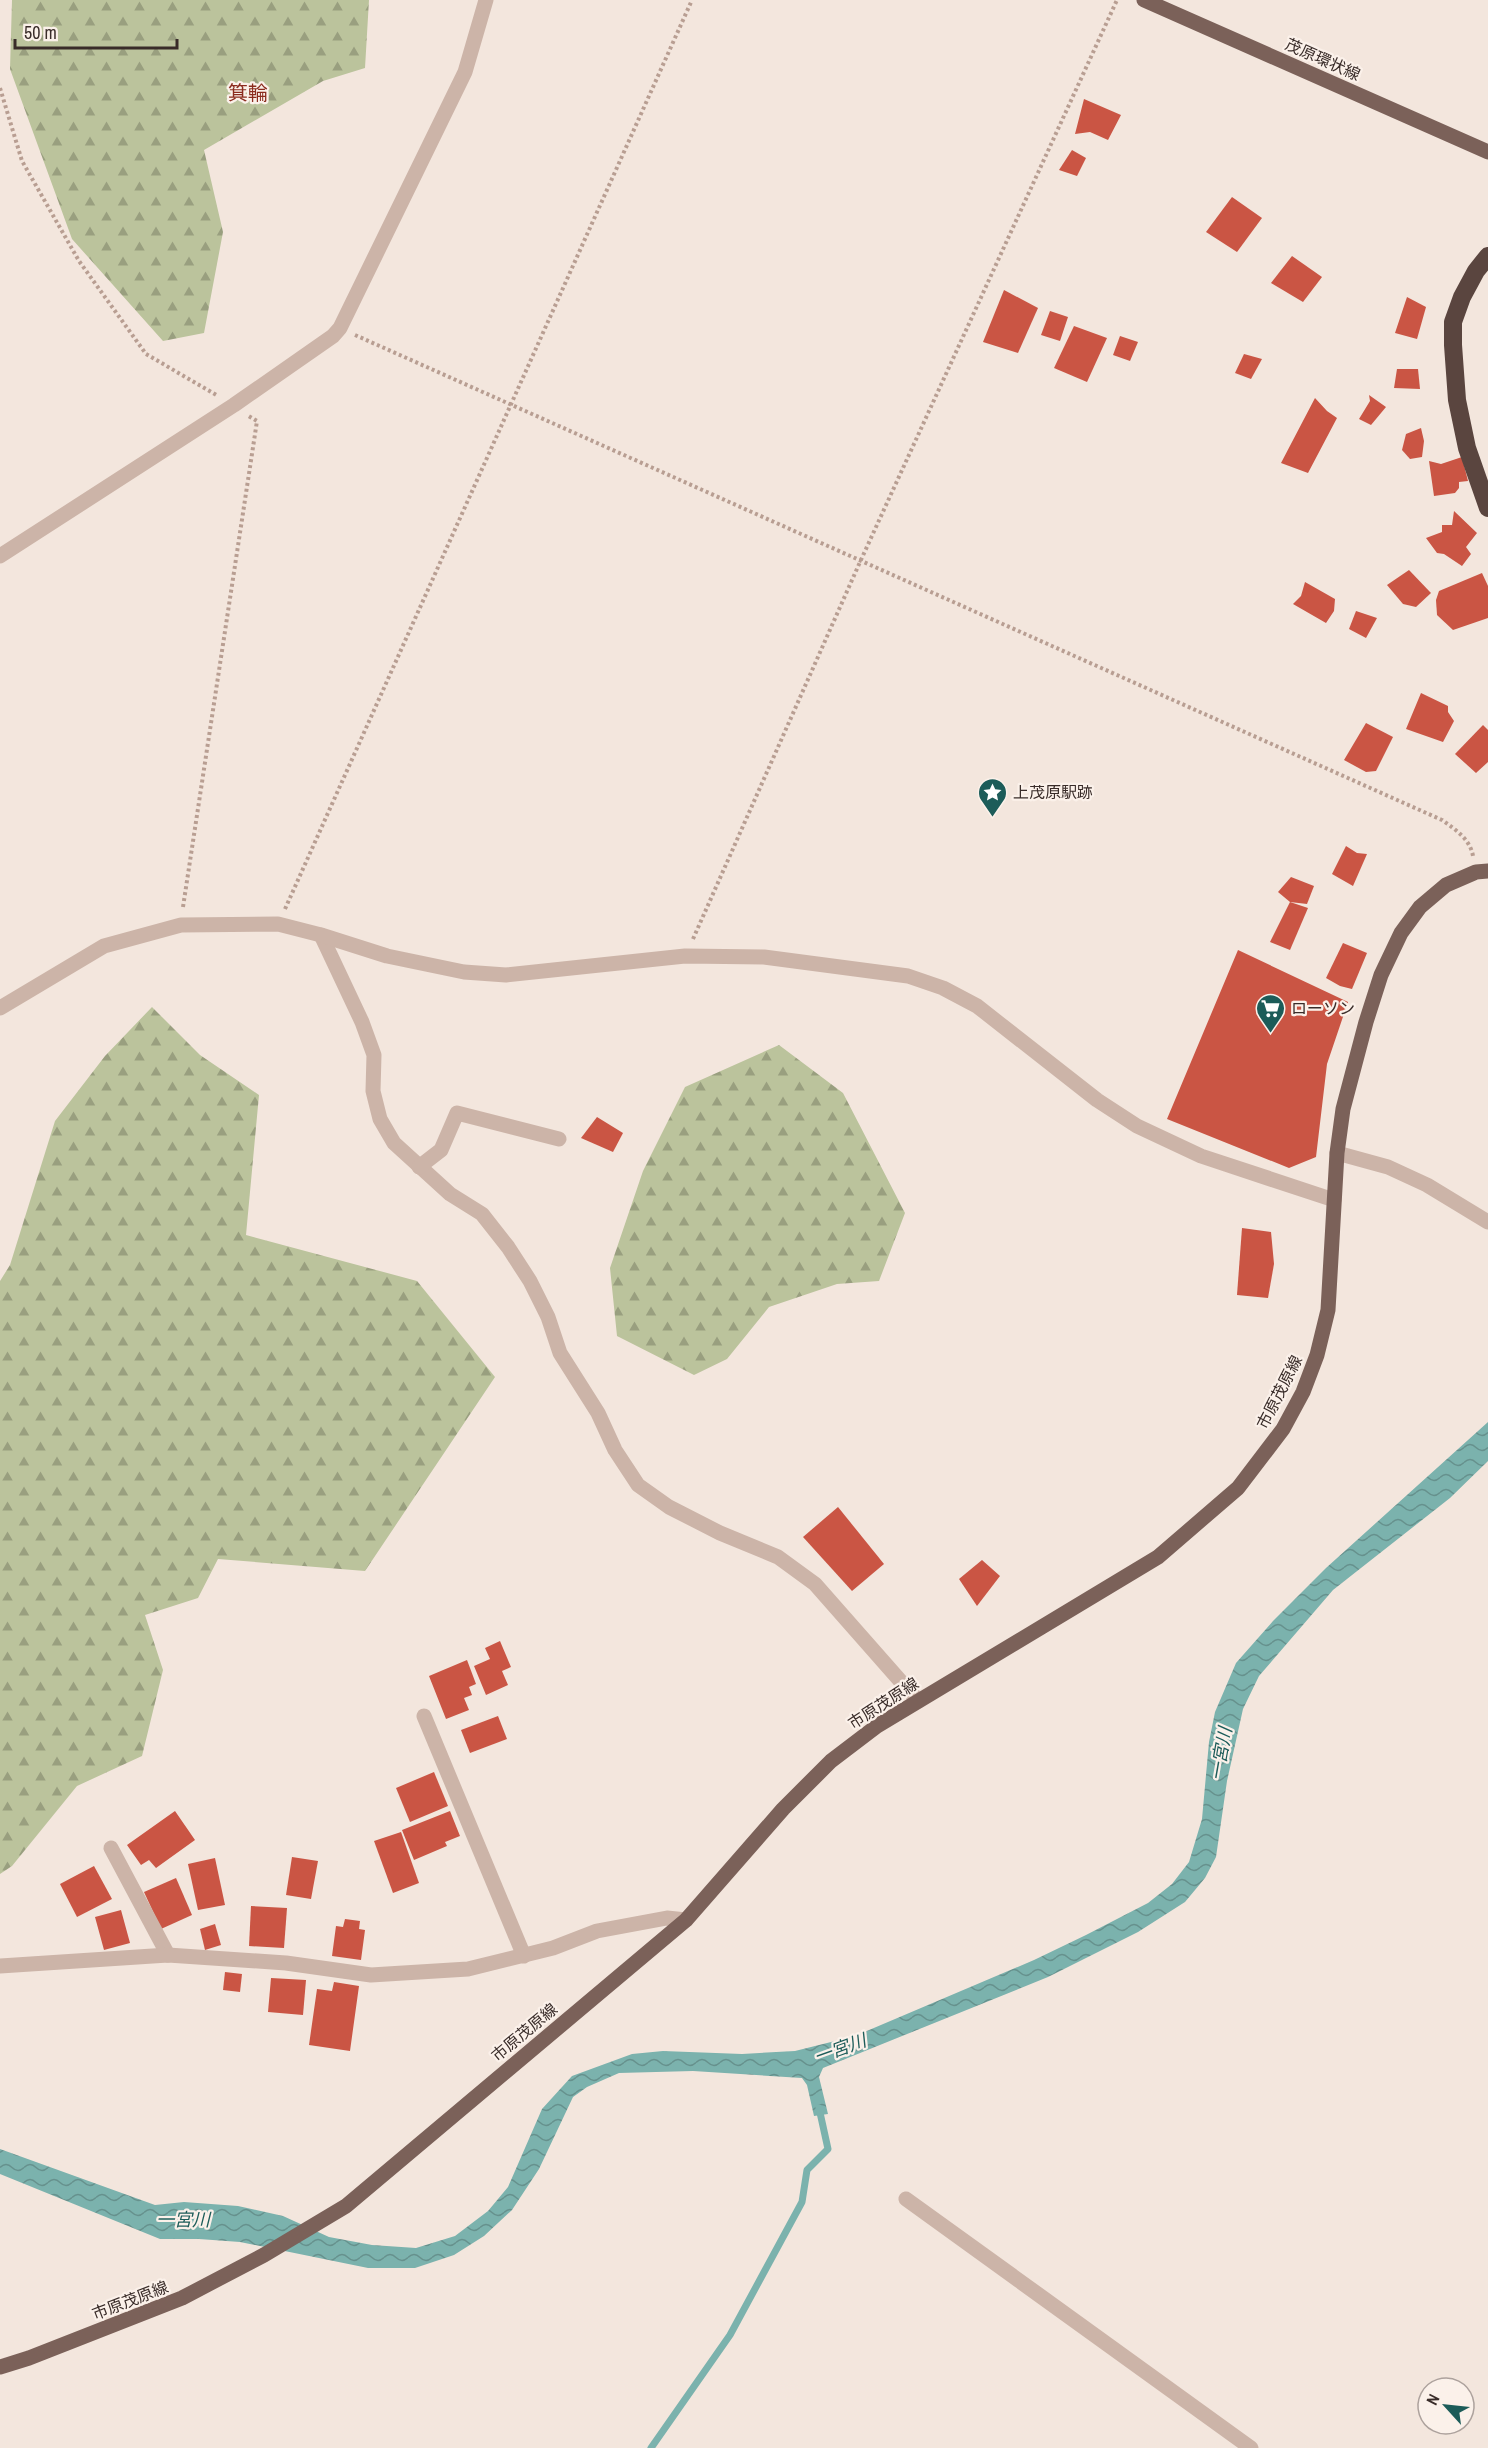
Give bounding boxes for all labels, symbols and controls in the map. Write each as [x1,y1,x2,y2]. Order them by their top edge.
scale bar [15,12,177,50]
text: 50 m [24,20,57,45]
street label: 茂原環状線 [1282,33,1364,85]
district label: 箕輪 [228,79,268,106]
place icon: 上茂原駅跡 [976,776,1008,818]
place label: 上茂原駅跡 [1013,781,1093,803]
supermarket icon: ローソン [1254,992,1286,1034]
place label: ローソン [1291,997,1355,1019]
street label: 市原茂原線 [1251,1351,1307,1433]
street label: 市原茂原線 [843,1672,923,1734]
water label: 一宮川 [1204,1723,1238,1783]
street label: 市原茂原線 [486,1998,562,2066]
water label: 一宮川 [810,2027,871,2070]
water label: 一宮川 [156,2207,212,2232]
street label: 市原茂原線 [89,2275,171,2325]
north arrow [1416,2376,1476,2436]
text: N [1421,2390,1445,2408]

